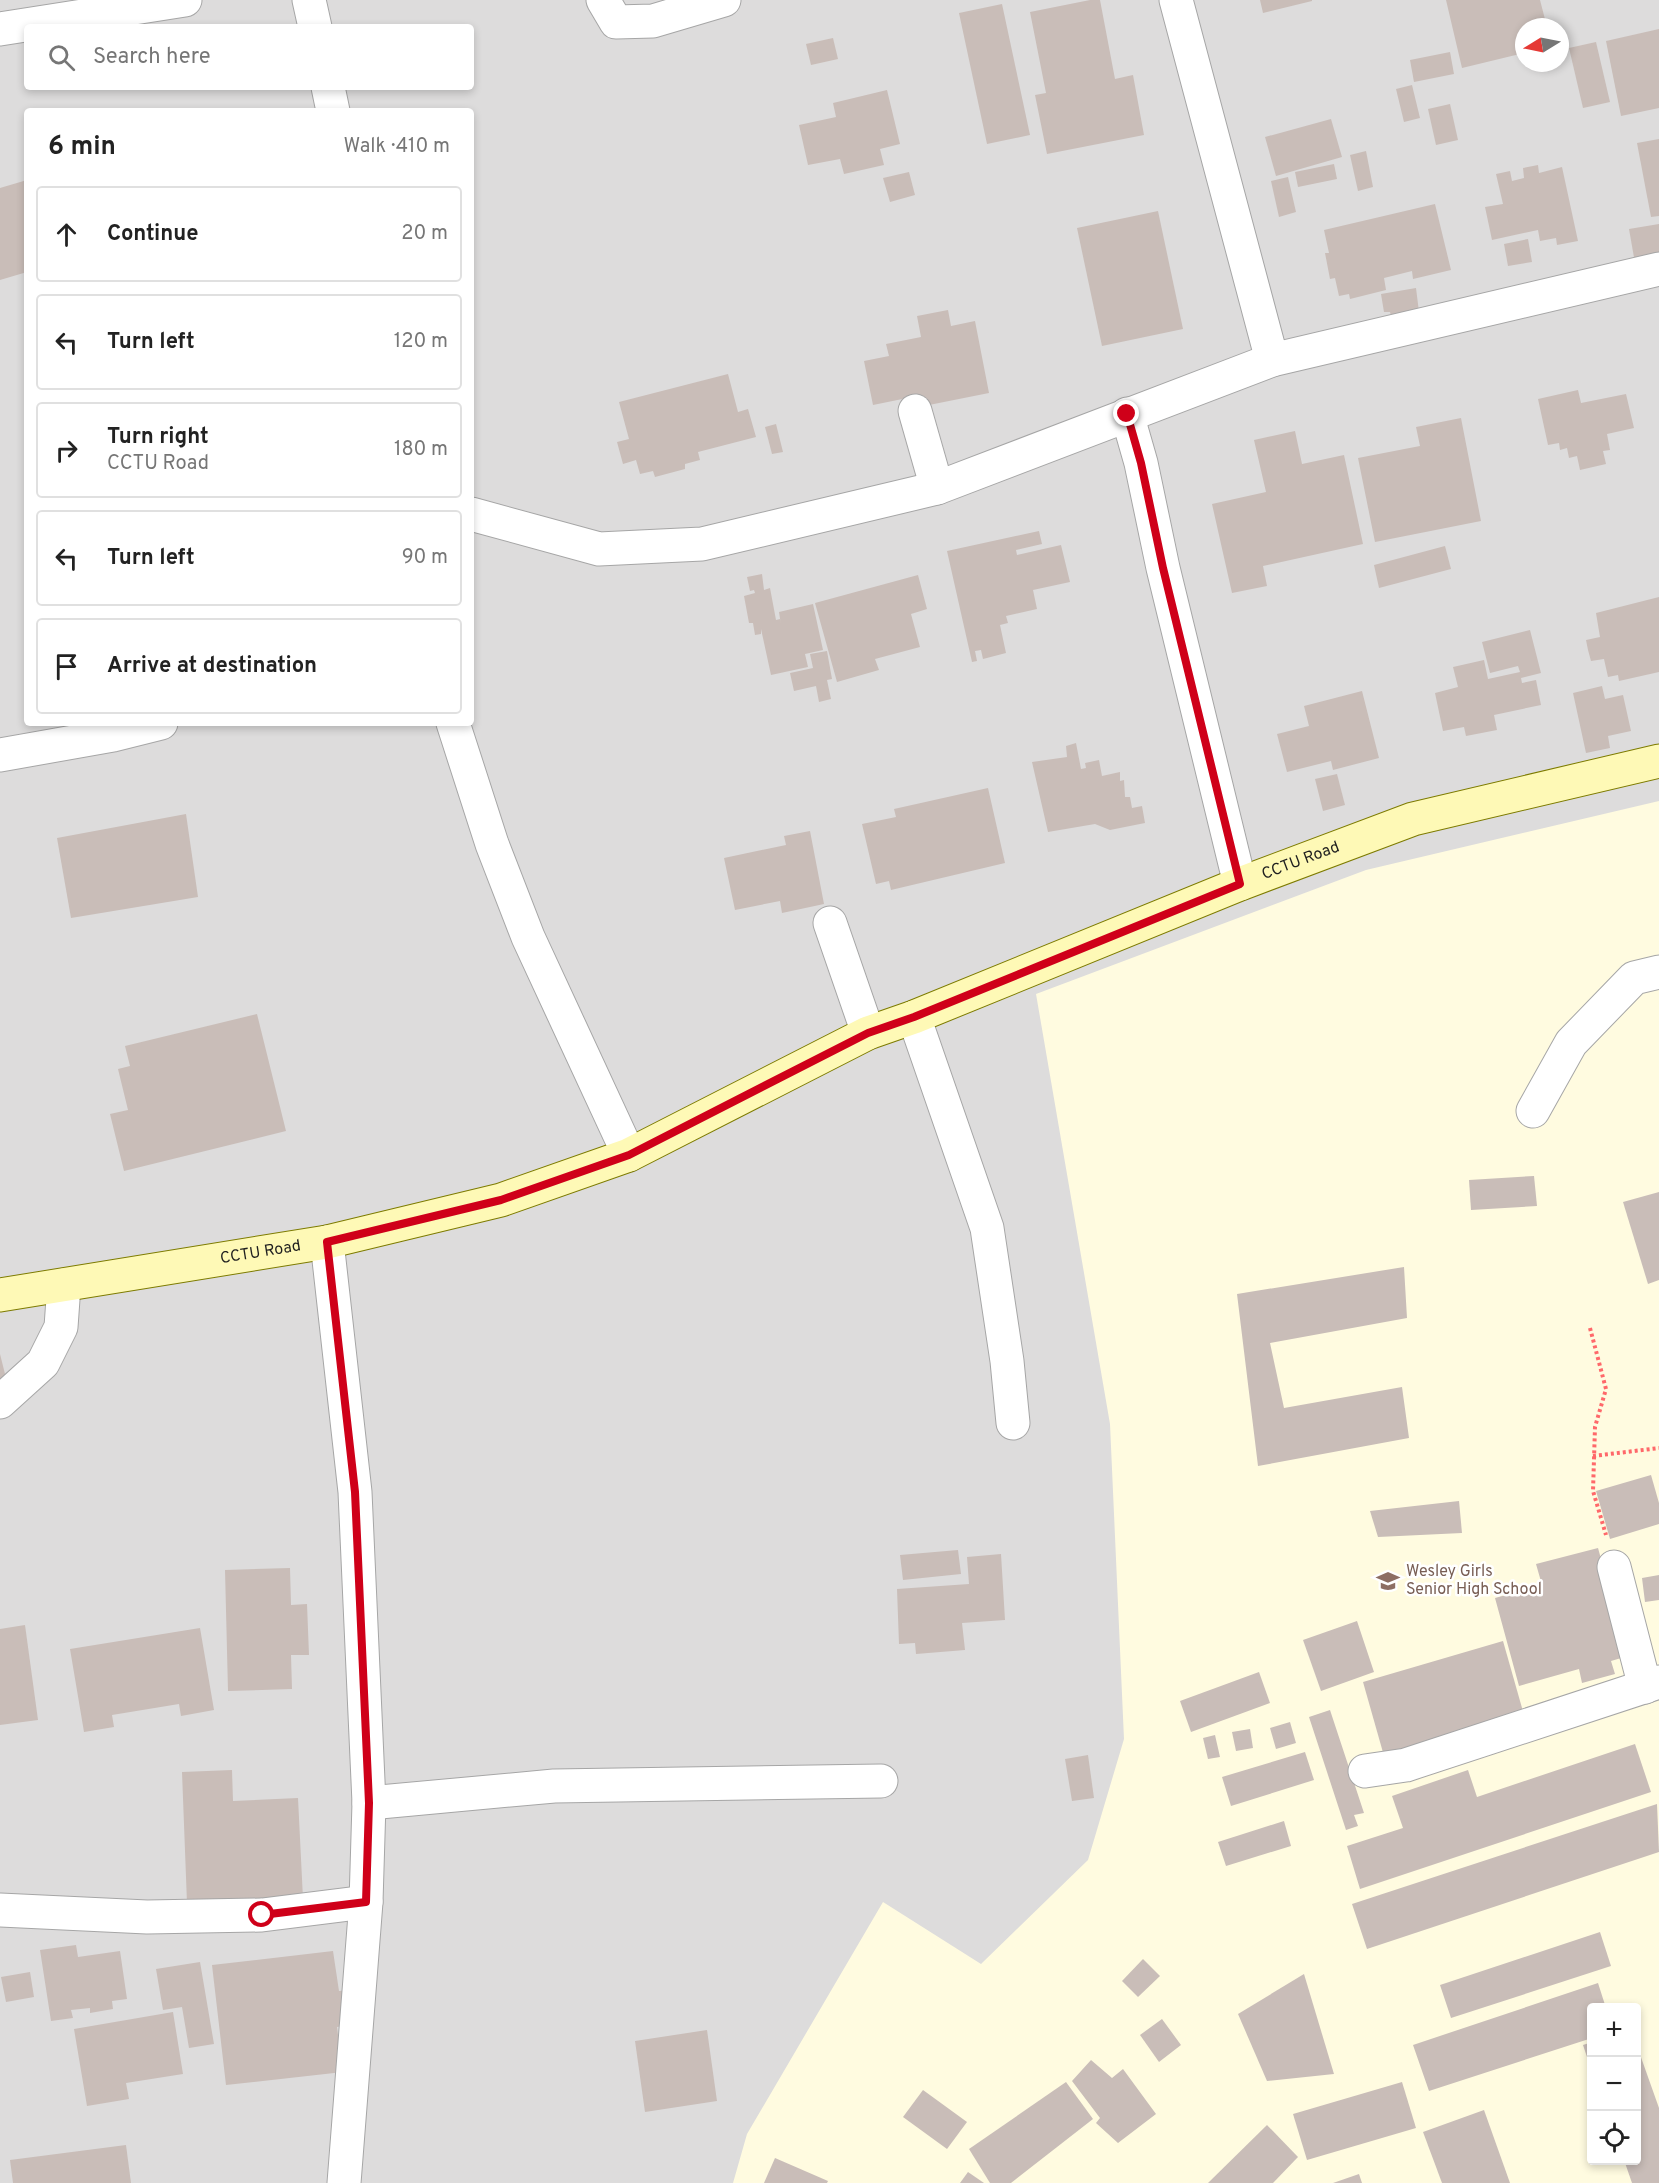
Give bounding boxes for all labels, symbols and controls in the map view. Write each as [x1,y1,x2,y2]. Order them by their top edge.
north arrow [1515,18,1569,72]
search box [24,24,474,90]
icon: search [45,41,78,74]
text: Search here [93,44,211,71]
text: 6 min [48,131,116,164]
text: Walk · 410 m [344,134,450,160]
icon: ahead [50,218,83,251]
text: Continue [107,221,198,248]
text: 20 m [401,221,448,247]
icon: left [50,326,83,359]
text: Turn left [107,329,195,356]
text: 120 m [394,329,448,355]
route end [1113,400,1139,426]
text: Turn right [107,424,209,451]
icon: right [50,434,83,467]
text: 180 m [394,437,448,463]
text: CCTU Road [107,451,209,477]
icon: left [50,542,83,575]
text: Turn left [107,545,195,572]
text: 90 m [402,545,448,571]
icon: arrive [50,650,83,683]
text: Arrive at destination [107,653,317,680]
street label: CCTU Road [1259,837,1342,885]
street label: CCTU Road [219,1236,302,1269]
place label: Wesley Girls Senior High School [1406,1562,1542,1600]
school or university icon: Wesley Girls Senior High School [1375,1568,1401,1594]
route start [248,1901,274,1927]
map controls [1587,2003,1641,2165]
button: + [1587,2003,1641,2057]
button: − [1587,2057,1641,2111]
button: locate [1587,2111,1641,2165]

